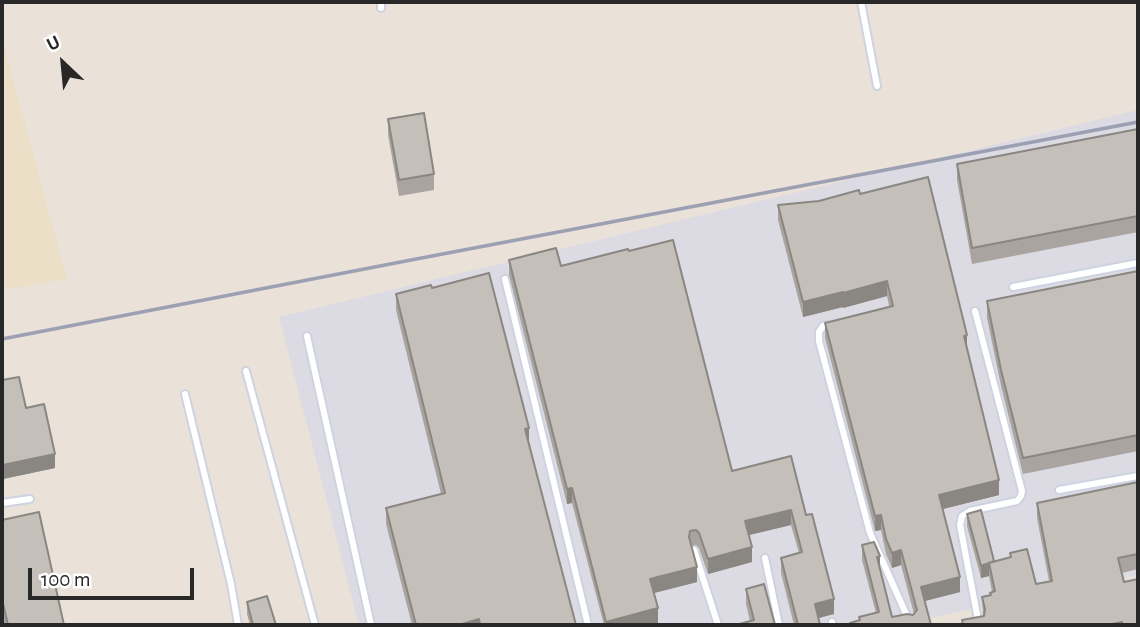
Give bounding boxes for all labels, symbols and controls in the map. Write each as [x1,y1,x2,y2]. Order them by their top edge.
north arrow [28,28,98,98]
text: U [44,32,63,55]
scale bar [32,554,198,598]
text: 100 m [41,569,91,590]

